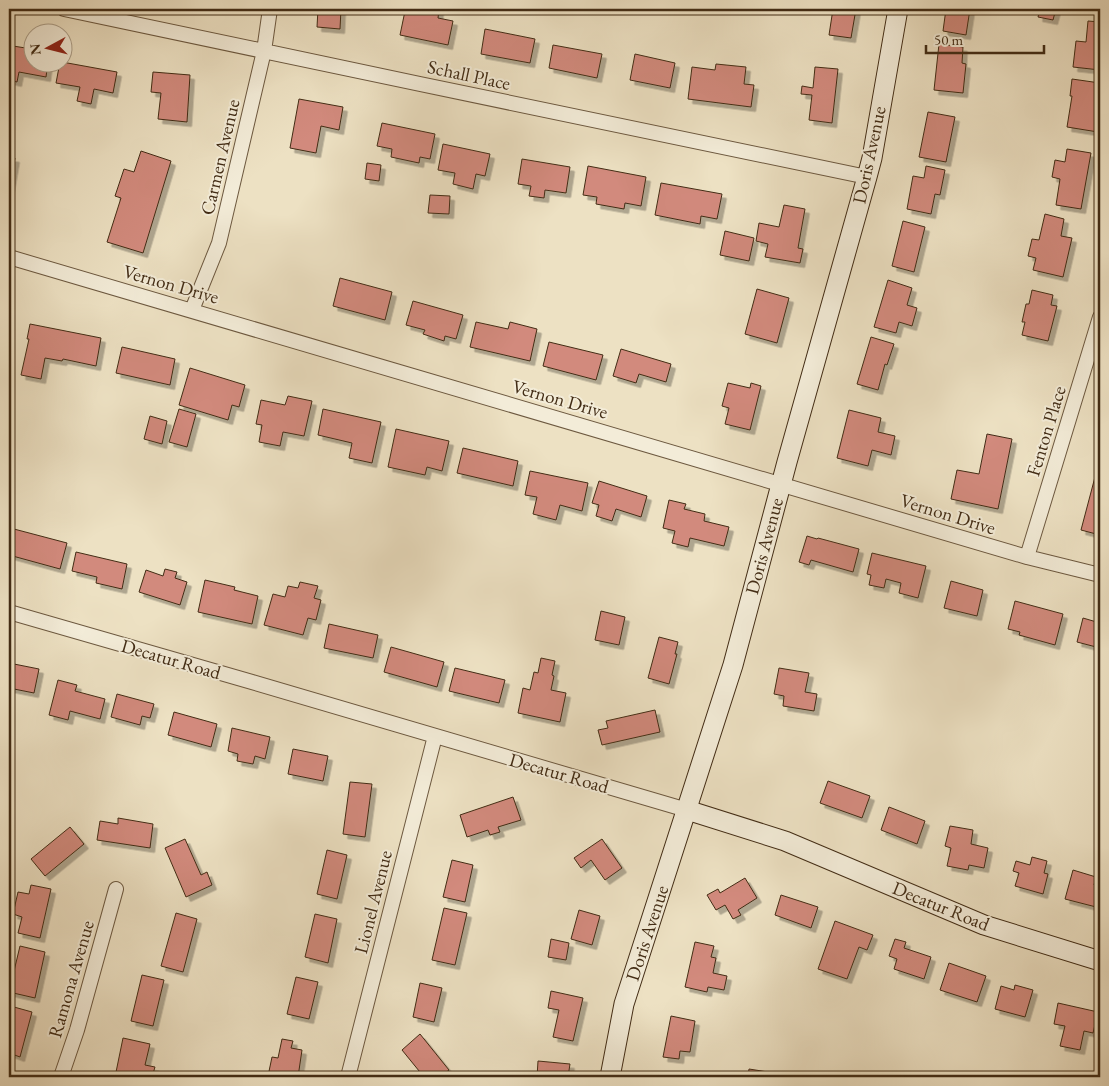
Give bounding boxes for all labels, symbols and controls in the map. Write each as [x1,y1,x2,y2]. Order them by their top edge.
north arrow [22,22,72,72]
scale bar [926,22,1044,54]
text: 50 m [934,30,963,49]
text: N [25,42,45,56]
street label: Schall Place [425,54,513,96]
street label: Carmen Avenue [195,97,245,217]
street label: Doris Avenue [846,104,892,206]
street label: Vernon Drive [120,258,222,310]
street label: Vernon Drive [509,373,611,425]
street label: Fenton Place [1020,383,1072,479]
street label: Vernon Drive [897,488,999,540]
street label: Doris Avenue [739,495,789,597]
street label: Decatur Road [118,633,224,685]
street label: Decatur Road [506,747,612,799]
street label: Lionel Avenue [348,848,398,956]
street label: Decatur Road [889,875,994,937]
street label: Doris Avenue [620,882,674,984]
street label: Ramona Avenue [42,917,100,1041]

